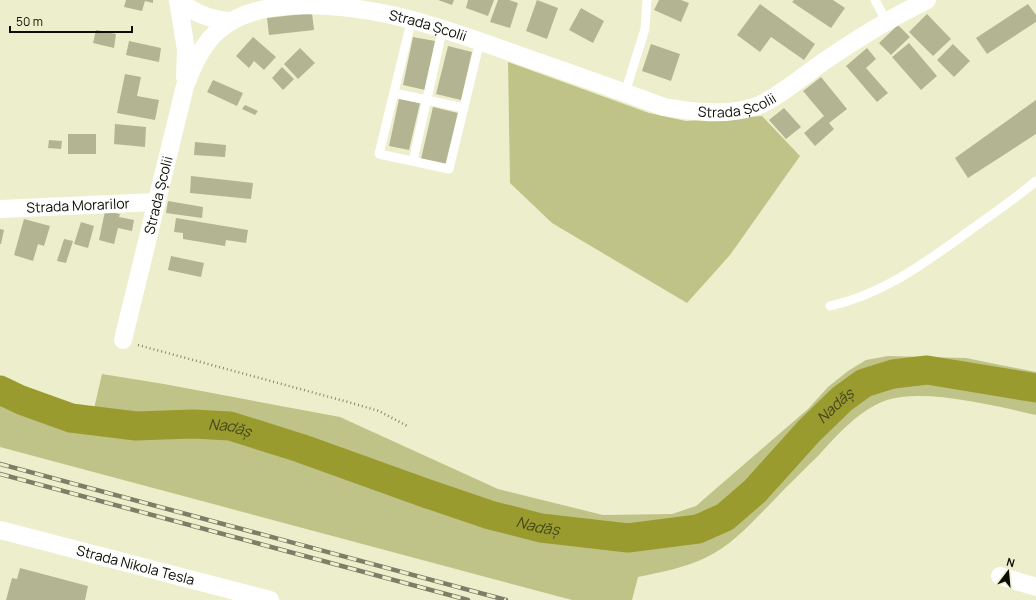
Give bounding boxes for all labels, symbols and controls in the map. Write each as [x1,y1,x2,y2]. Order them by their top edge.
street label: Strada Școlii [387,5,469,45]
scale bar [10,8,132,34]
text: 50 m [16,13,43,30]
street label: Strada Școlii [697,88,779,121]
street label: Strada Școlii [139,154,177,236]
street label: Strada Morarilor [26,193,130,217]
water label: Nadăș [812,382,859,428]
water label: Nadăș [208,414,255,442]
water label: Nadăș [514,511,562,540]
street label: Strada Nikola Tesla [75,540,197,589]
north arrow [988,552,1028,592]
text: N [1005,554,1017,570]

